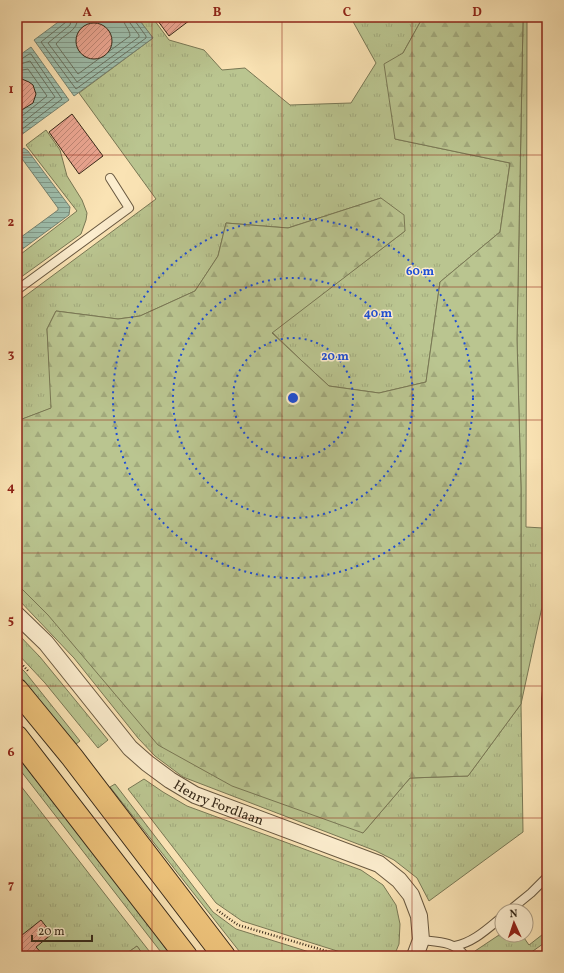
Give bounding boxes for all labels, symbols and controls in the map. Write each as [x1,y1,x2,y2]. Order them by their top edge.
text: A [82,4,92,22]
text: B [213,4,222,22]
text: C [343,4,351,22]
text: D [472,4,482,22]
text: 1 [8,81,14,99]
text: 2 [8,214,15,232]
text: 60 m [406,264,434,280]
text: 40 m [364,306,393,322]
text: 3 [8,346,15,364]
text: 20 m [321,349,349,365]
centre of rings [286,391,300,405]
text: 4 [7,479,15,497]
text: 5 [8,612,14,630]
text: 6 [7,744,15,762]
street label: Henry Fordlaan [169,776,266,831]
text: 7 [8,877,14,895]
north arrow [494,903,534,943]
text: N [509,907,518,922]
scale bar [32,917,92,943]
text: 20 m [38,924,65,940]

